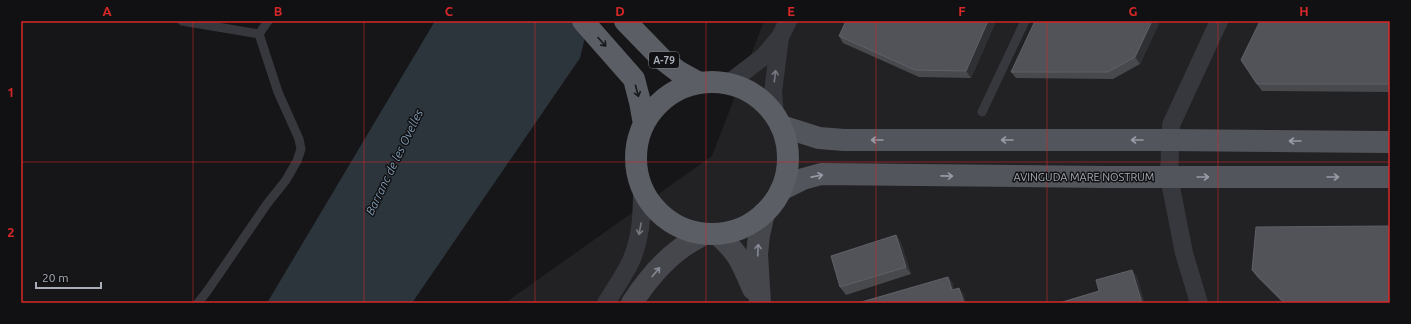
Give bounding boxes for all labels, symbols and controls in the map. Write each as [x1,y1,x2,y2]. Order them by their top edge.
text: A [102,4,112,18]
text: B [274,4,283,18]
text: C [445,4,454,18]
text: D [615,4,625,18]
text: E [787,4,795,18]
text: F [958,4,966,18]
text: G [1129,4,1138,18]
text: H [1299,4,1309,18]
one-way arrow [597,37,607,47]
road number: A-79 [649,52,679,68]
one-way arrow [771,70,779,83]
one-way arrow [634,84,642,97]
text: 1 [7,85,15,99]
water label: Barranc de les Ovelles [363,107,425,217]
one-way arrow [871,136,884,144]
one-way arrow [1001,136,1014,144]
one-way arrow [1131,136,1144,144]
one-way arrow [1289,137,1302,145]
street label: AVINGUDA MARE NOSTRUM [1014,171,1154,183]
one-way arrow [810,172,823,180]
one-way arrow [940,172,953,180]
one-way arrow [1196,173,1209,181]
one-way arrow [1326,173,1339,181]
one-way arrow [635,222,643,235]
text: 2 [7,225,15,239]
one-way arrow [754,244,761,257]
scale bar [36,264,101,290]
one-way arrow [651,267,660,277]
text: 20 m [42,271,69,284]

